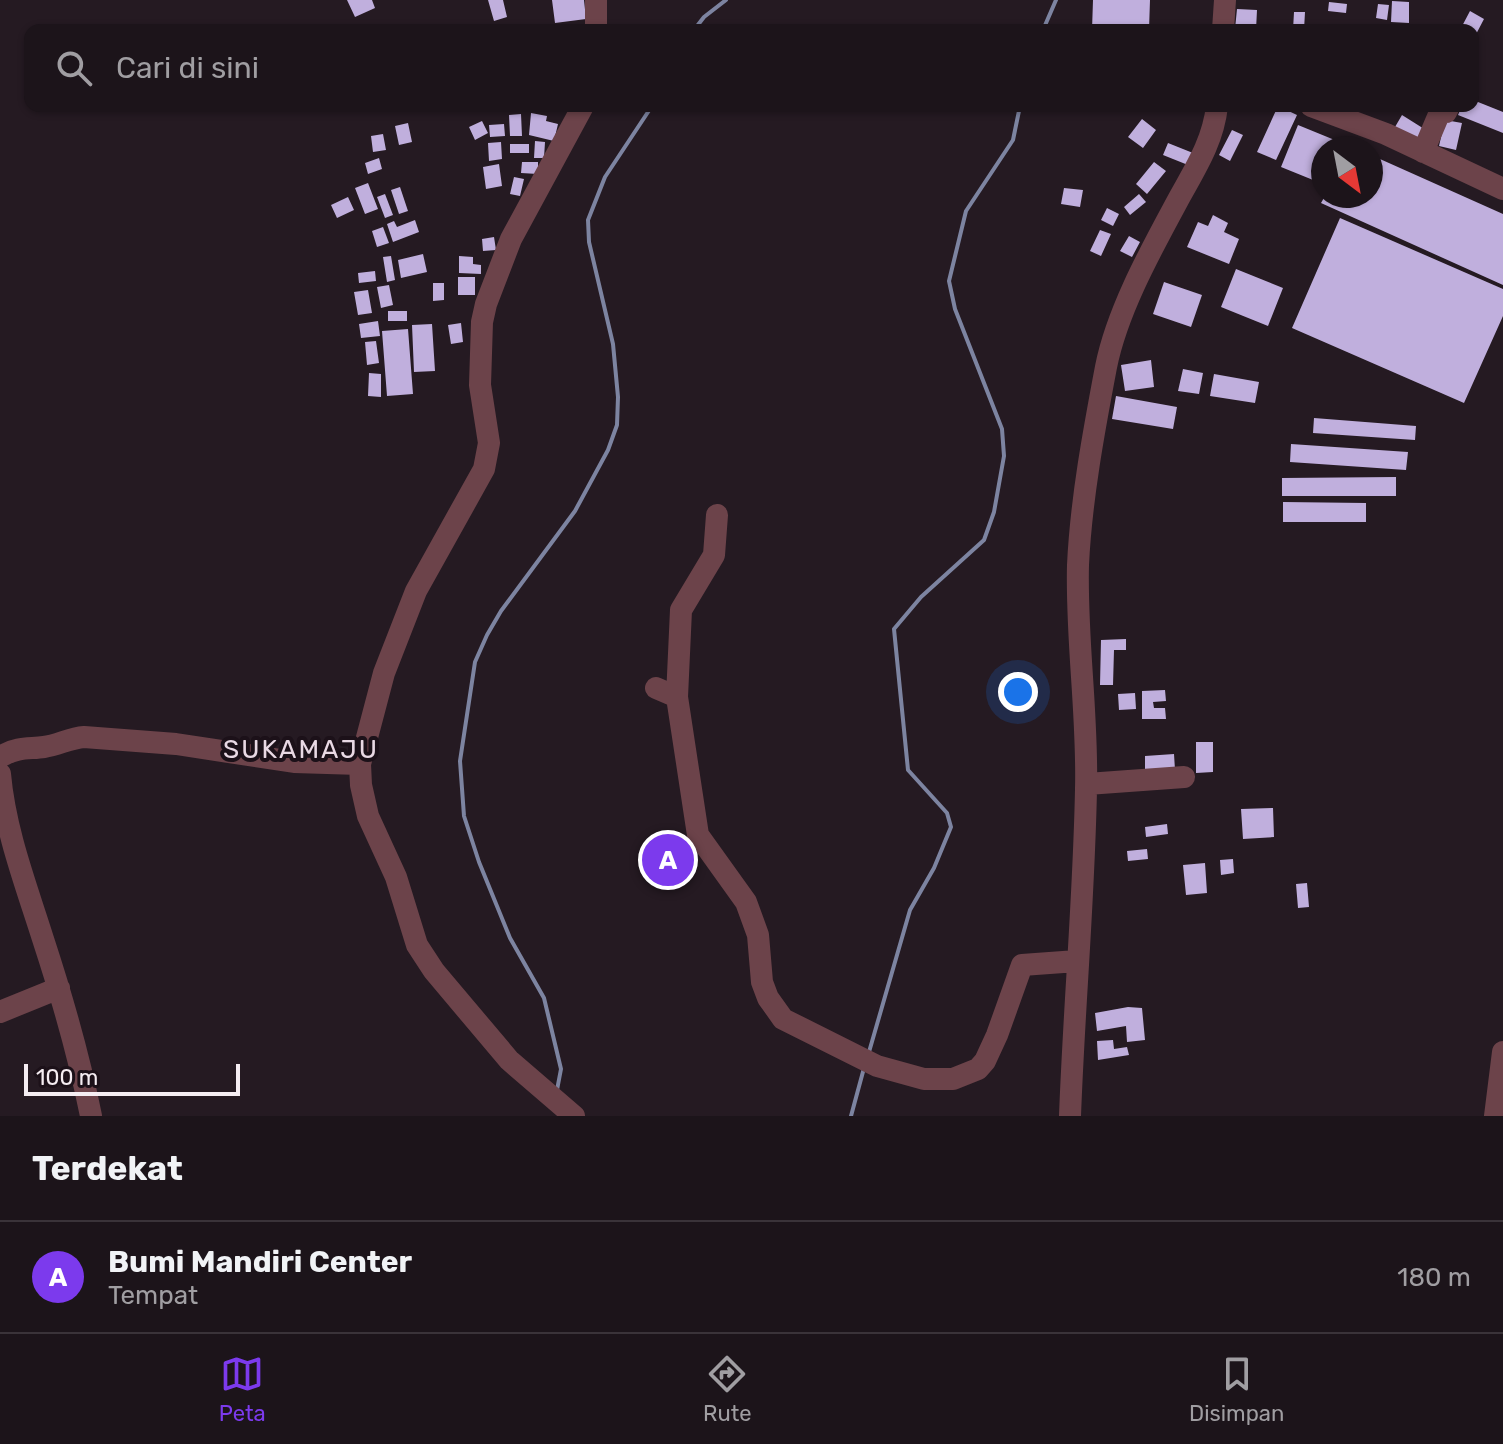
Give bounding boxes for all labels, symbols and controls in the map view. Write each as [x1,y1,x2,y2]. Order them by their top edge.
search box [24,24,1479,112]
icon: search [52,46,96,90]
text: Cari di sini [116,50,259,86]
north arrow [1311,136,1383,208]
your location [998,672,1038,712]
district label: SUKAMAJU [223,734,379,765]
pin: A [642,830,694,890]
scale bar [24,1060,240,1096]
text: 100 m [36,1064,98,1091]
text: Terdekat [32,1148,183,1189]
text: Bumi Mandiri Center [108,1244,412,1280]
text: A [49,1262,67,1293]
text: 180 m [1397,1262,1471,1293]
text: Tempat [108,1280,198,1311]
tab: Peta [219,1352,266,1427]
tab: Rute [703,1352,752,1427]
tab: Disimpan [1189,1352,1284,1427]

